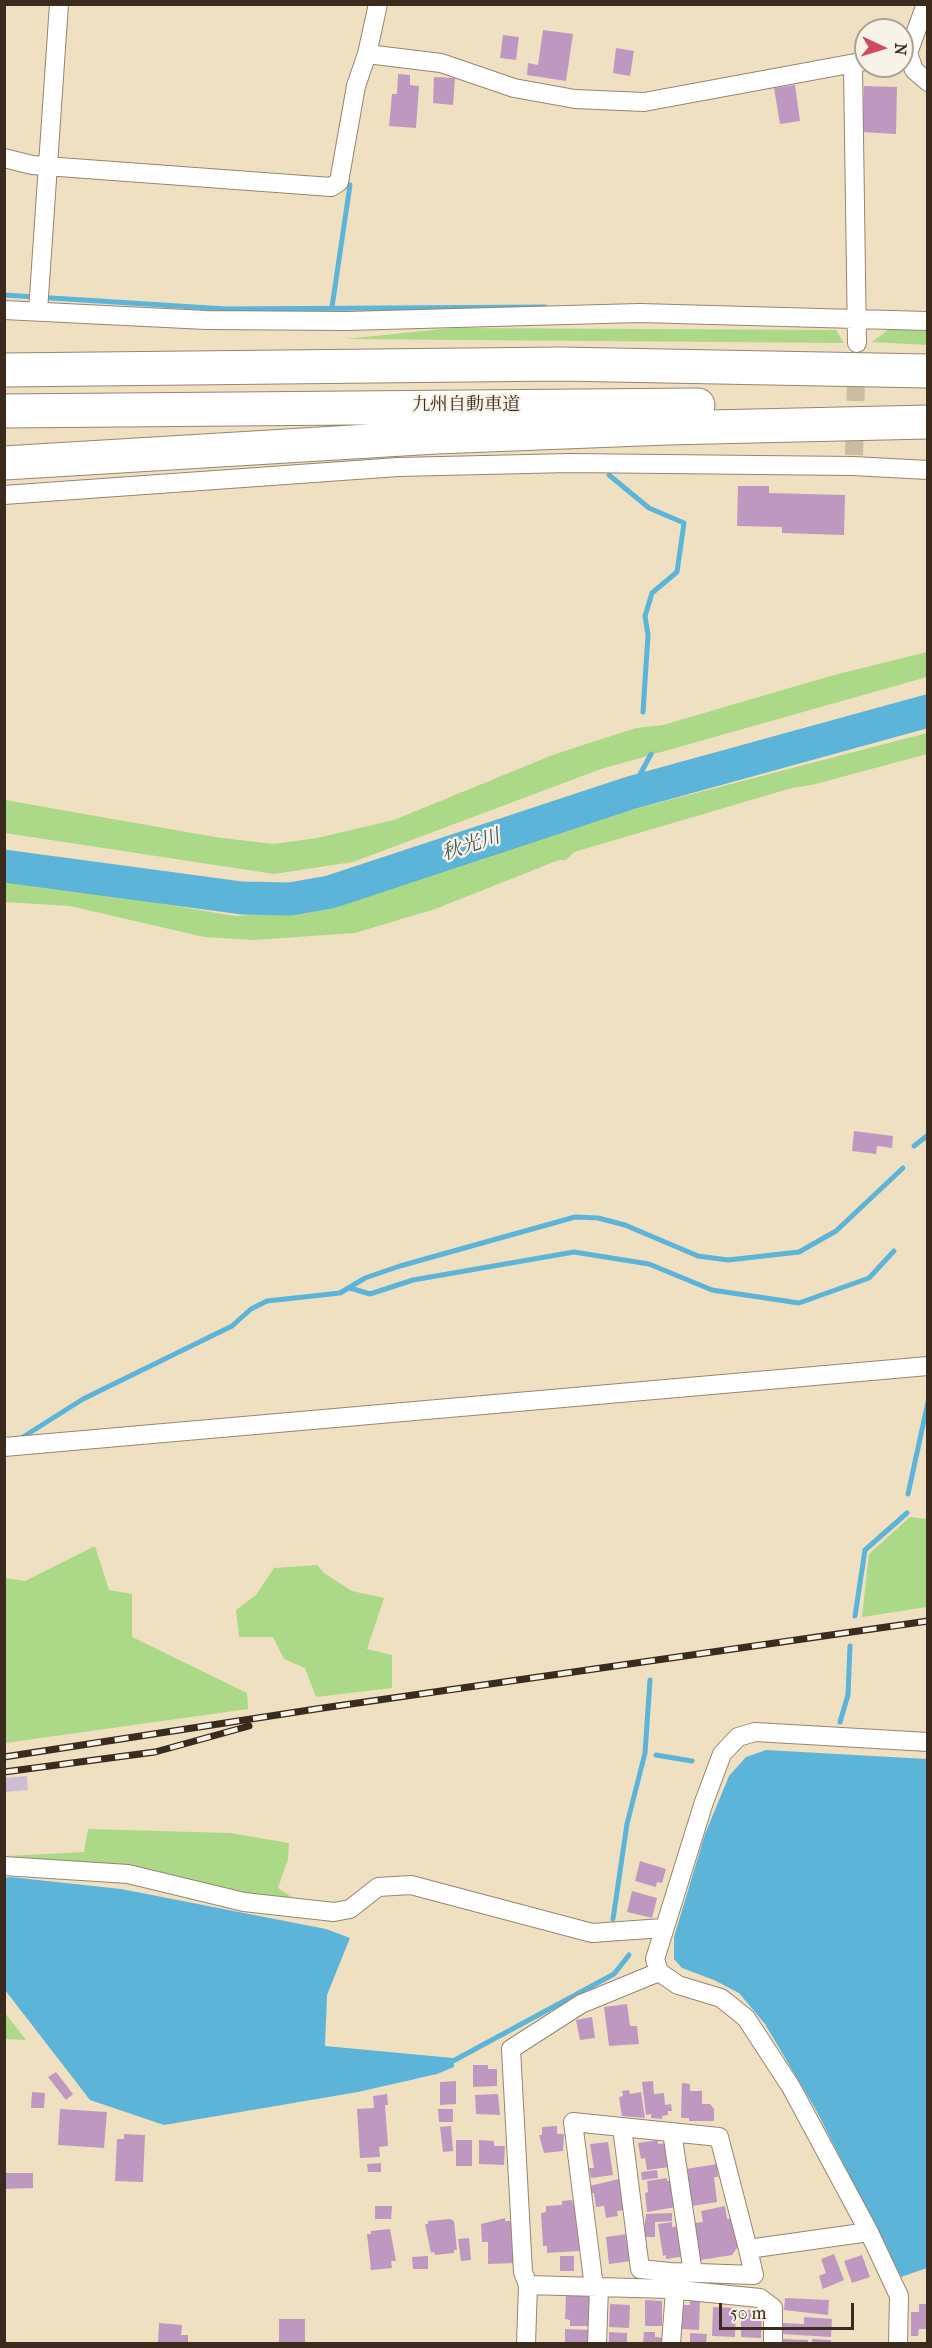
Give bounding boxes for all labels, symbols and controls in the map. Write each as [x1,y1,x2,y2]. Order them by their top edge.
north arrow [854,18,914,78]
text: N [891,42,910,56]
street label: 九州自動車道 [412,395,520,417]
water label: 秋光川 [439,825,503,867]
scale bar [722,2291,857,2329]
text: 50 m [730,2303,766,2324]

